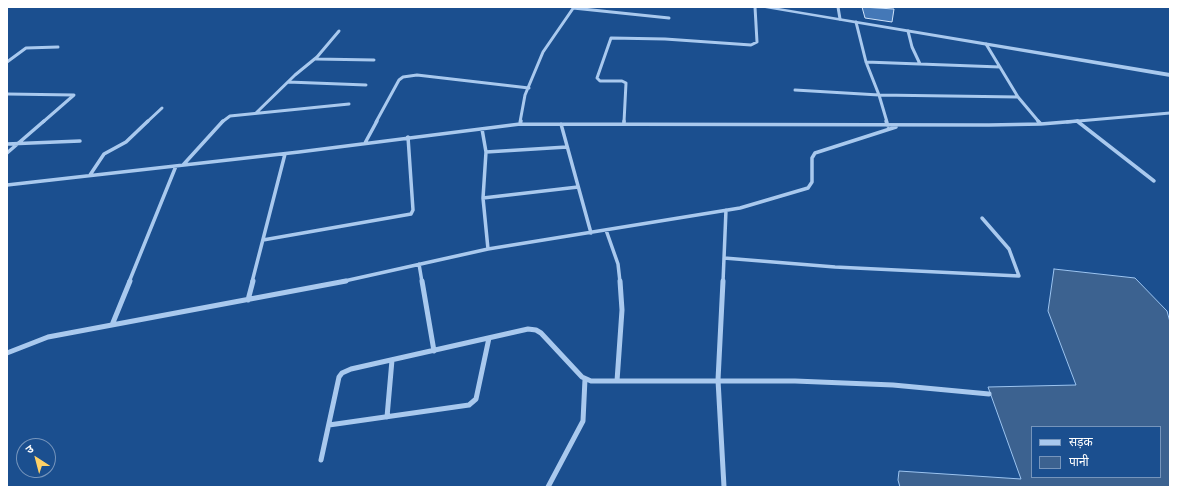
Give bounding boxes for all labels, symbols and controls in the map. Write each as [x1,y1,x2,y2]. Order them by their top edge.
legend [1031,426,1161,478]
text: सड़क [1069,434,1093,449]
north arrow [16,438,56,478]
text: उ [23,442,36,457]
text: पानी [1069,454,1089,469]

